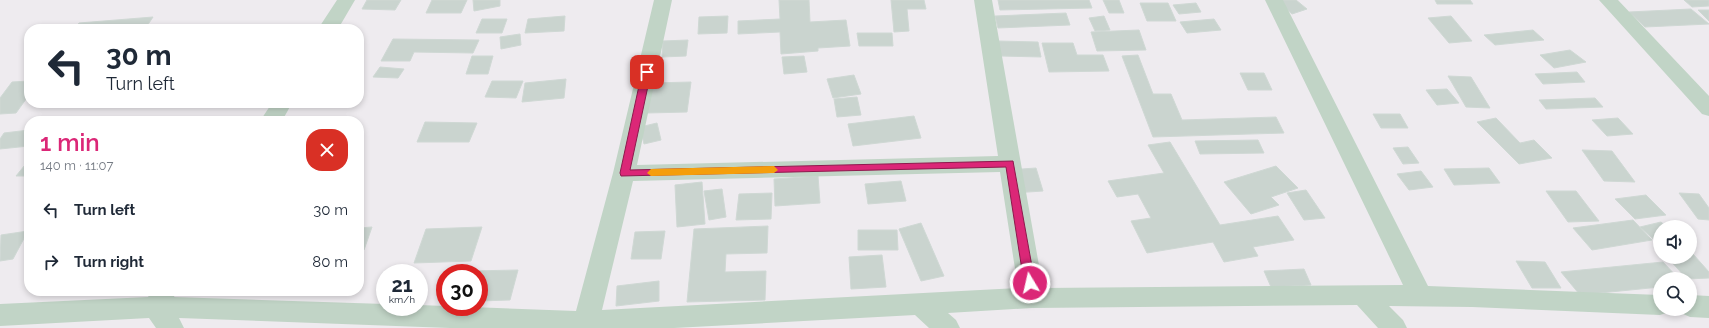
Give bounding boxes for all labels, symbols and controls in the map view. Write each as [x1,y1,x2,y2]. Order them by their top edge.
text: 30 m [106,39,172,72]
icon: left [40,40,92,92]
pin [630,55,664,89]
icon: arrive [636,61,658,83]
text: Turn left [106,73,175,94]
text: 1 min [40,128,100,157]
button: close [306,129,348,171]
text: 140 m · 11:07 [40,158,113,173]
icon: left [40,199,62,221]
text: Turn left [74,201,135,219]
text: 30 m [313,201,348,219]
map controls [1653,220,1697,316]
button: sound [1653,220,1697,264]
icon: right [40,251,62,273]
text: Turn right [74,253,144,271]
text: 80 m [312,253,348,271]
position arrow [1009,262,1051,304]
speed limit sign: 30 [436,264,488,316]
button: search [1653,272,1697,316]
text: 21 [391,273,413,297]
text: km/h [389,294,415,305]

